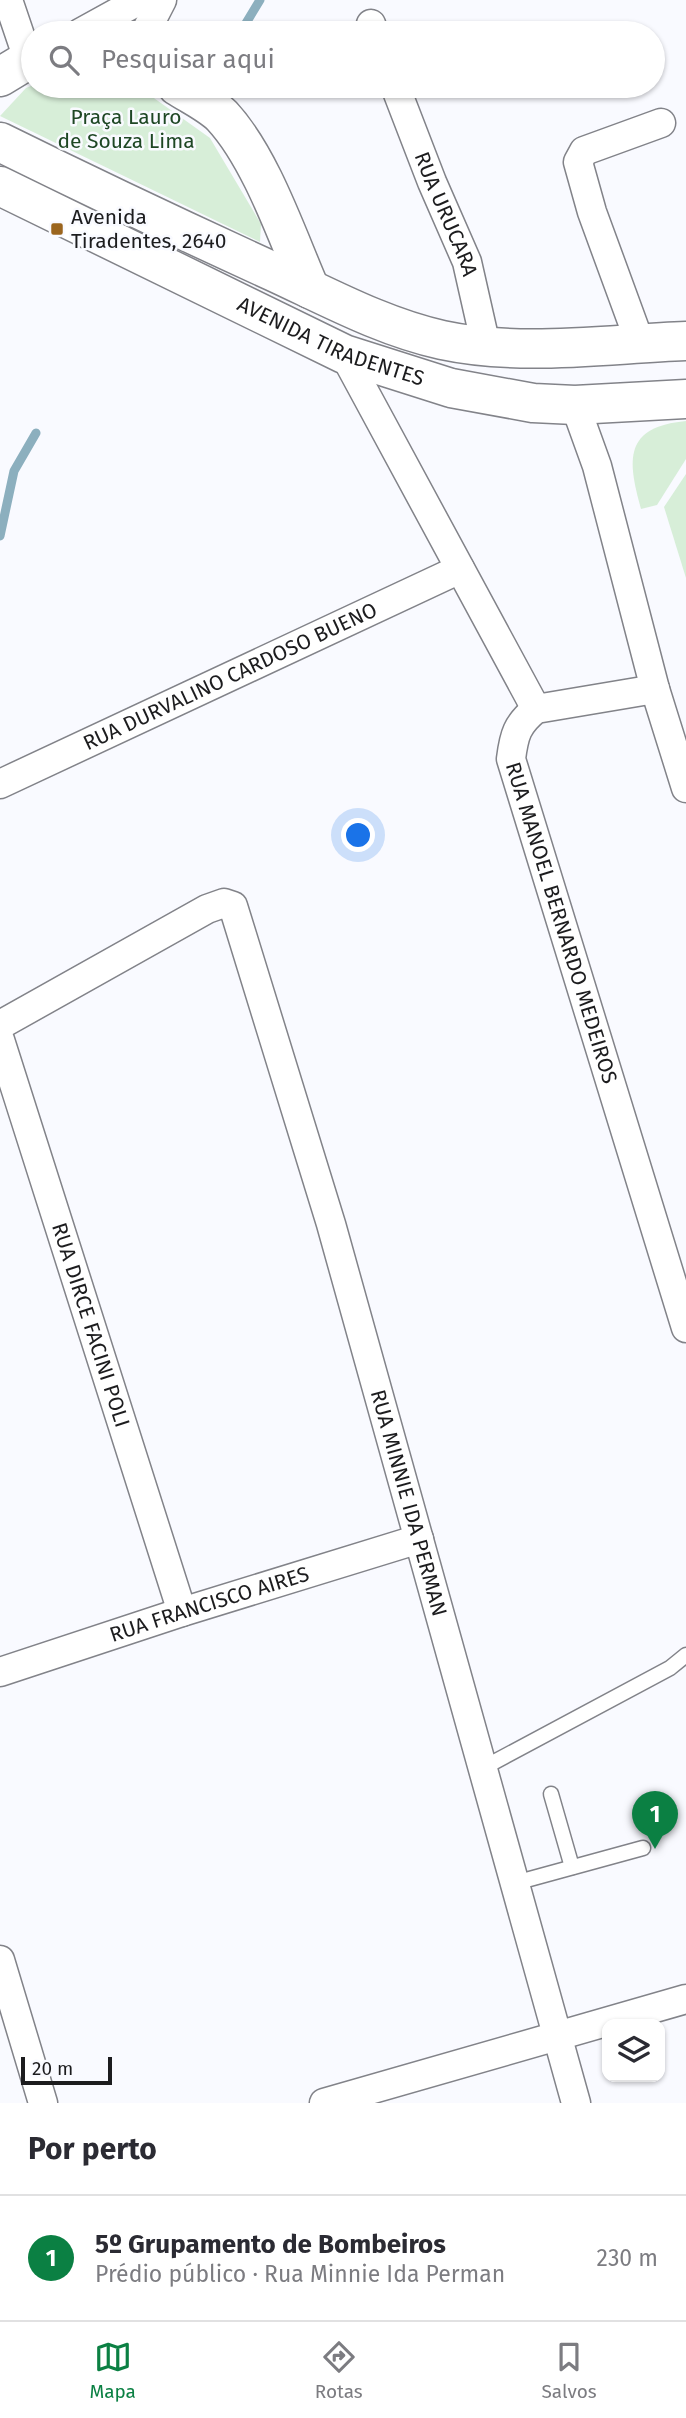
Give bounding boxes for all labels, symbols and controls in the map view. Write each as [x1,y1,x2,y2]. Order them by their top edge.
search box [21,21,665,98]
icon: search [45,41,83,79]
text: Pesquisar aqui [101,44,275,75]
park label: Praça Lauro de Souza Lima [57,104,195,154]
street label: RUA URUCARA [409,148,483,279]
place label: Avenida Tiradentes, 2640 [71,204,226,254]
marker: Avenida Tiradentes, 2640 [49,221,65,237]
street label: AVENIDA TIRADENTES [233,291,427,392]
street label: RUA DURVALINO CARDOSO BUENO [79,597,381,756]
street label: RUA MANOEL BERNARDO MEDEIROS [500,759,623,1087]
your location [341,818,375,852]
street label: RUA DIRCE FACINI POLI [46,1219,135,1431]
street label: RUA MINNIE IDA PERMAN [365,1387,453,1619]
street label: RUA FRANCISCO AIRES [106,1561,312,1648]
pin: 1 [632,1791,678,1849]
map controls [602,2019,665,2082]
button: layers [602,2019,665,2082]
scale bar [21,2054,112,2086]
text: 20 m [32,2057,73,2080]
text: Por perto [28,2131,157,2167]
text: 5º Grupamento de Bombeiros [95,2229,446,2260]
text: 1 [46,2244,56,2272]
text: 230 m [597,2244,658,2272]
text: Prédio público · Rua Minnie Ida Perman [95,2260,505,2288]
tab: Mapa [89,2338,136,2403]
tab: Rotas [315,2338,363,2403]
tab: Salvos [542,2338,597,2403]

